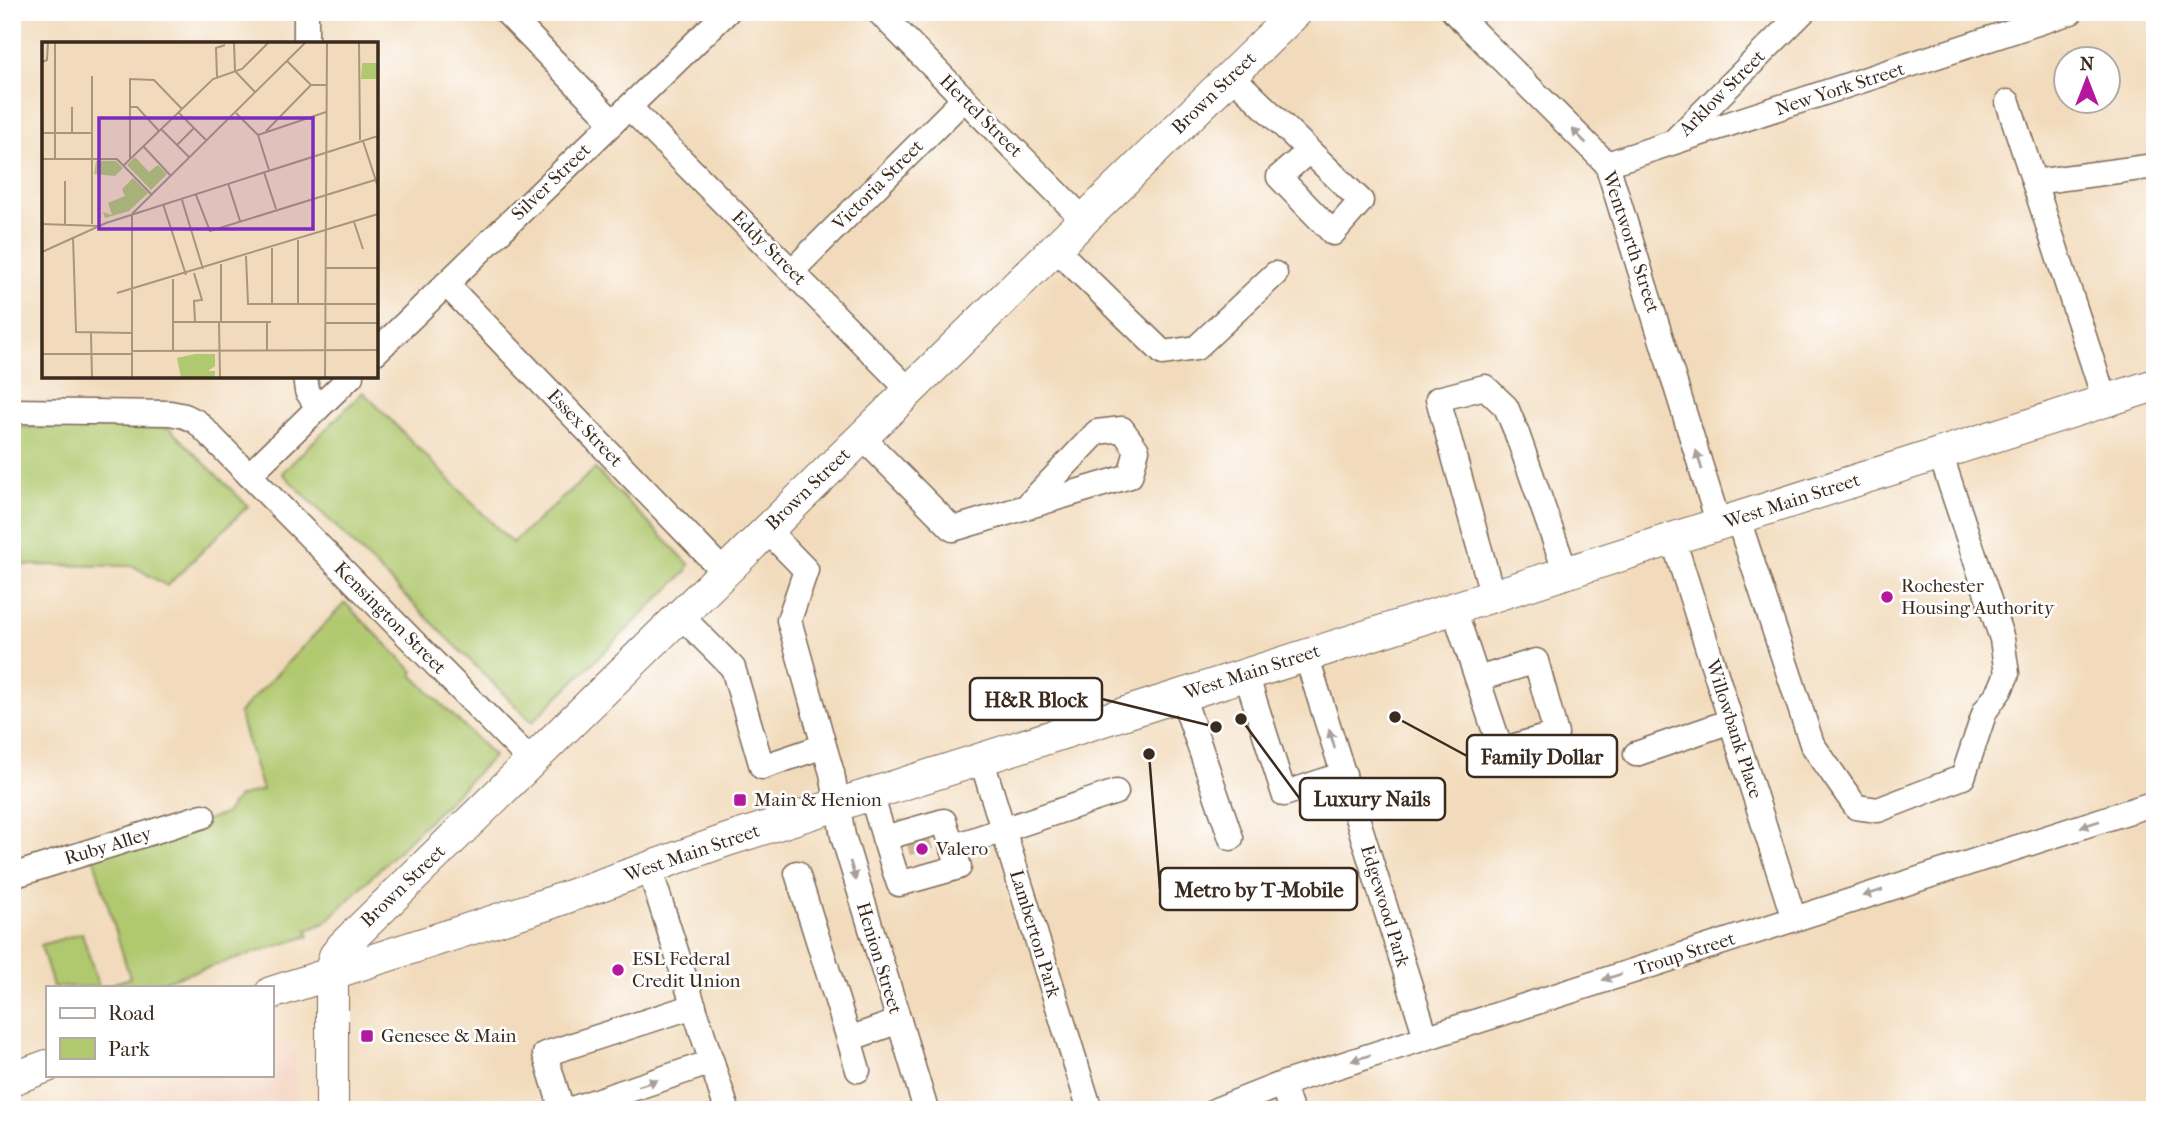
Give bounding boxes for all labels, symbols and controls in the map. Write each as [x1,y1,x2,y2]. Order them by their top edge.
inset map [42,42,378,378]
street label: Arklow Street [1674,45,1770,141]
north arrow [2052,46,2122,116]
street label: Brown Street [1167,47,1261,139]
text: N [2080,53,2095,75]
street label: New York Street [1773,58,1907,120]
street label: Hertel Street [935,70,1027,162]
one-way arrow [1570,127,1587,144]
street label: Victoria Street [827,135,928,236]
street label: Silver Street [507,139,595,225]
street label: Wentworth Street [1597,167,1664,316]
street label: Eddy Street [727,206,811,290]
street label: Essex Street [543,385,627,471]
street label: Brown Street [761,443,855,535]
one-way arrow [1693,449,1704,470]
street label: West Main Street [1720,469,1863,534]
street label: Kensington Street [329,557,451,679]
place label: Rochester Housing Authority [1901,575,2055,619]
marker: Rochester Housing Authority [1879,589,1895,605]
street label: West Main Street [1180,640,1323,705]
street label: Willowbank Place [1701,656,1767,801]
callout: H&R Block [970,678,1102,720]
text: H&R Block [984,688,1089,712]
one-way arrow [1327,728,1337,749]
callout: Family Dollar [1467,735,1617,777]
text: Family Dollar [1480,745,1604,769]
callout: Luxury Nails [1300,778,1445,820]
text: Luxury Nails [1314,787,1431,811]
place label: Main & Henion [754,789,882,811]
marker: Main & Henion [732,792,748,808]
street label: West Main Street [620,819,763,887]
one-way arrow [2079,819,2100,829]
street label: Ruby Alley [62,822,155,870]
place label: Valero [935,838,988,860]
street label: Brown Street [356,840,450,932]
marker: Valero [914,841,930,857]
street label: Edgewood Park [1356,842,1414,970]
one-way arrow [849,861,859,882]
street label: Lamberton Park [1005,867,1065,1001]
callout: Metro by T-Mobile [1160,868,1357,910]
text: Metro by T-Mobile [1173,878,1344,902]
one-way arrow [1863,889,1884,899]
street label: Henion Street [852,900,906,1017]
street label: Troup Street [1632,927,1738,981]
place label: ESL Federal Credit Union [632,948,741,992]
marker: ESL Federal Credit Union [610,962,626,978]
one-way arrow [1602,973,1623,983]
legend [46,986,273,1076]
text: Road [108,1001,155,1025]
place label: Genesee & Main [381,1025,517,1047]
marker: Genesee & Main [359,1028,375,1044]
text: Park [108,1037,150,1061]
one-way arrow [1351,1054,1372,1064]
one-way arrow [638,1077,659,1088]

